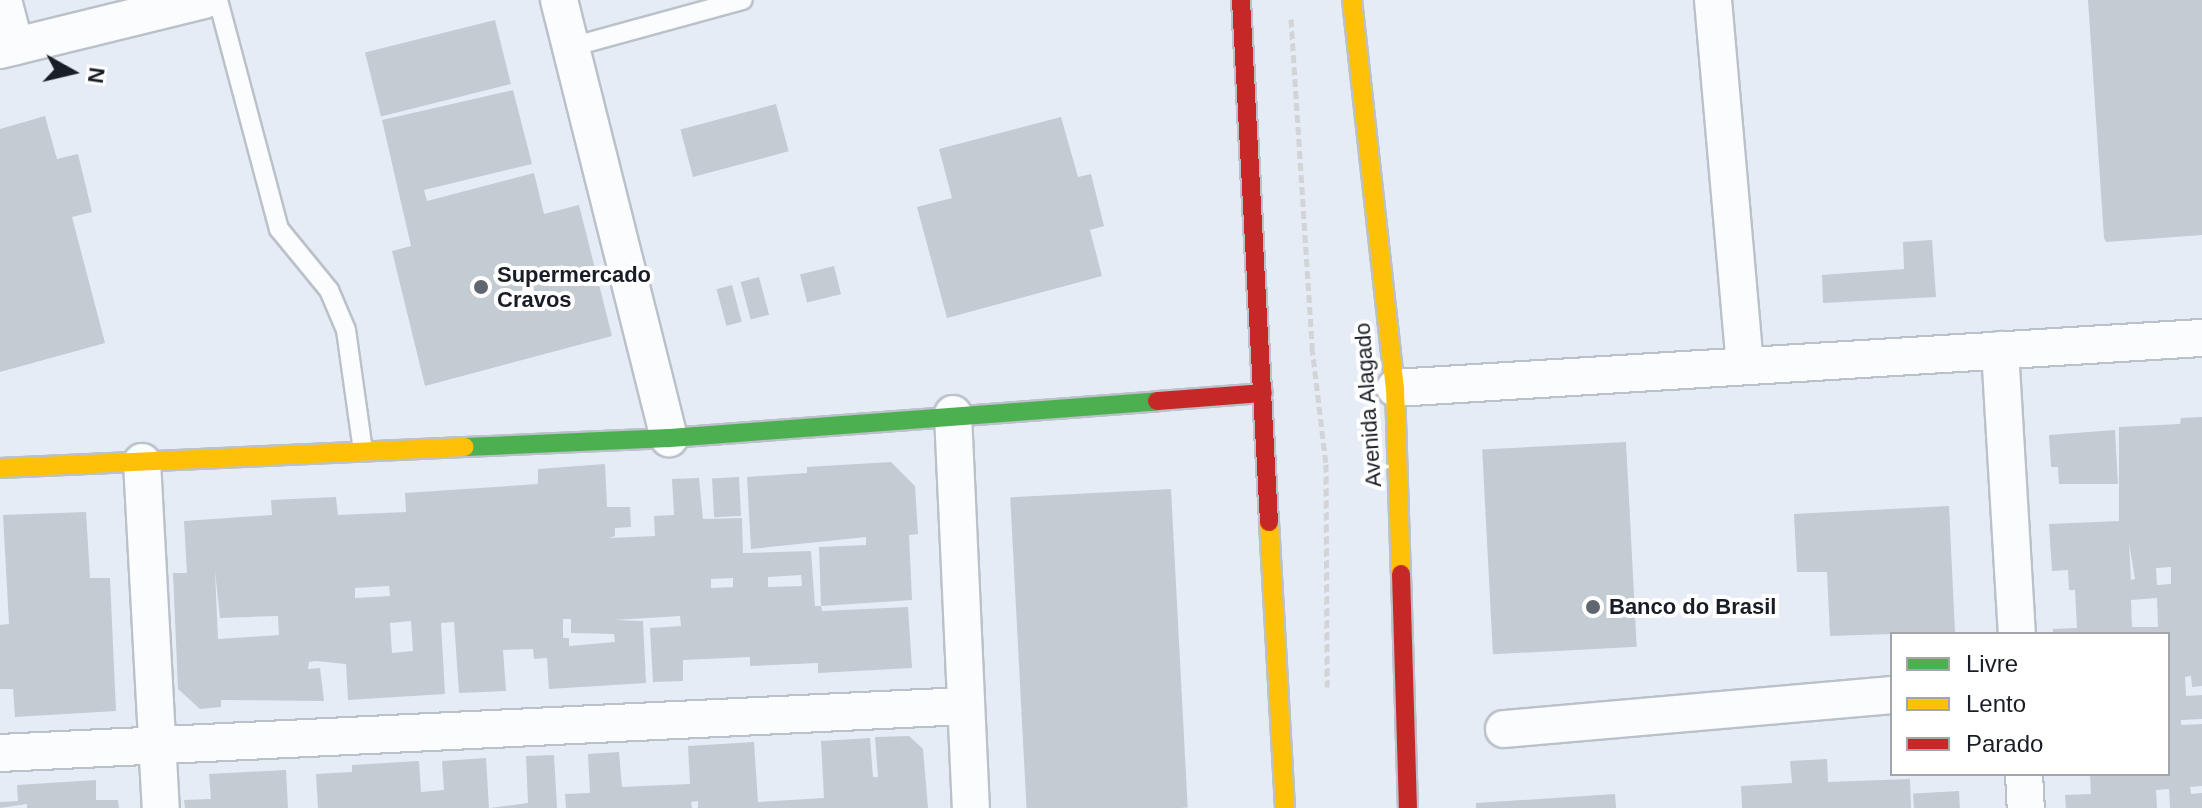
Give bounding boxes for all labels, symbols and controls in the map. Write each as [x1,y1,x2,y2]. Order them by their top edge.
north arrow [32,32,112,112]
text: N [83,66,110,85]
place label: Supermercado Cravos [497,261,651,312]
marker: Supermercado Cravos [472,278,490,296]
street label: Avenida Alagado [1349,321,1387,489]
place label: Banco do Brasil [1609,594,1776,620]
marker: Banco do Brasil [1584,598,1602,616]
legend [1890,632,2170,776]
text: Livre [1966,650,2018,677]
text: Lento [1966,690,2026,717]
text: Parado [1966,730,2043,757]

